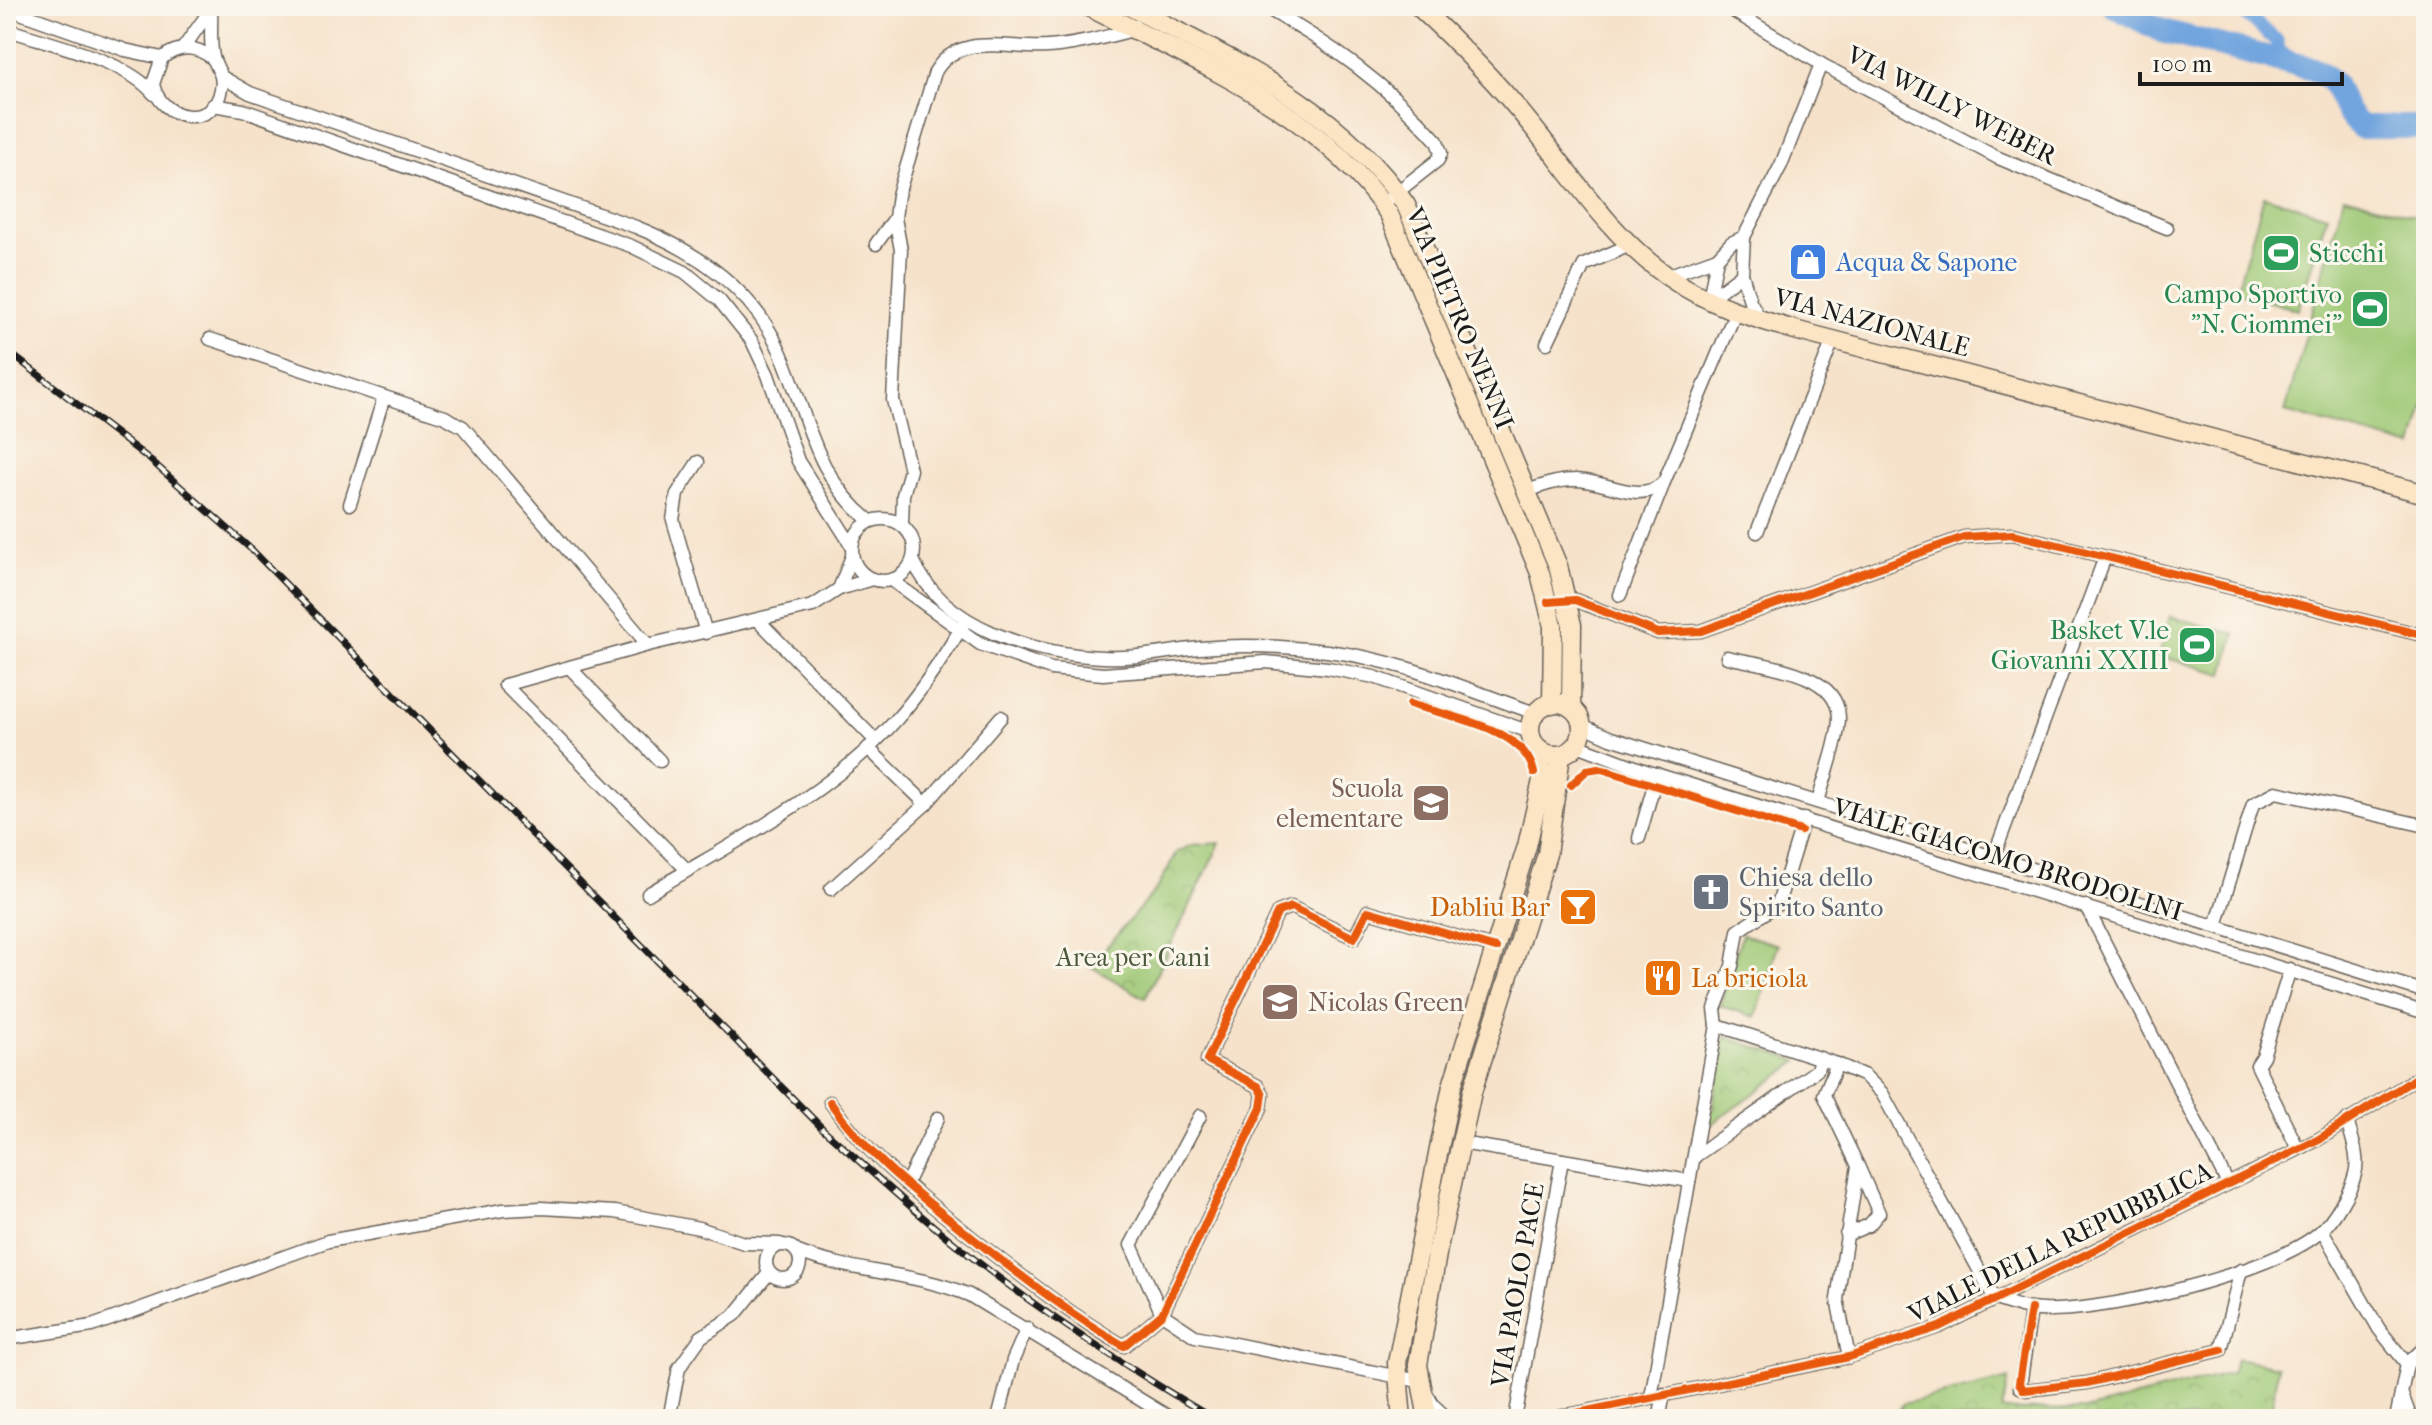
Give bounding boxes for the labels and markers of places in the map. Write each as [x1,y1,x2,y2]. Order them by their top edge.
sports icon: Sticchi [2260,232,2302,274]
place label: Sticchi [2309,238,2385,269]
shop icon: Acqua & Sapone [1787,241,1829,283]
place label: Acqua & Sapone [1835,247,2018,278]
place label: Campo Sportivo "N. Ciommei" [2164,279,2342,340]
sports icon: Campo Sportivo "N. Ciommei" [2349,288,2391,330]
place label: Basket V.le Giovanni XXIII [1991,615,2169,676]
sports icon: Basket V.le Giovanni XXIII [2176,624,2218,666]
place label: Scuola elementare [1276,773,1404,834]
school or university icon: Scuola elementare [1410,782,1452,824]
place label: Chiesa dello Spirito Santo [1739,862,1884,923]
church icon: Chiesa dello Spirito Santo [1690,871,1732,913]
bar icon: Dabliu Bar [1557,886,1599,928]
place label: Dabliu Bar [1430,892,1550,923]
restaurant icon: La briciola [1642,957,1684,999]
place label: La briciola [1691,963,1808,994]
school or university icon: Nicolas Green [1259,981,1301,1023]
place label: Nicolas Green [1308,987,1464,1018]

